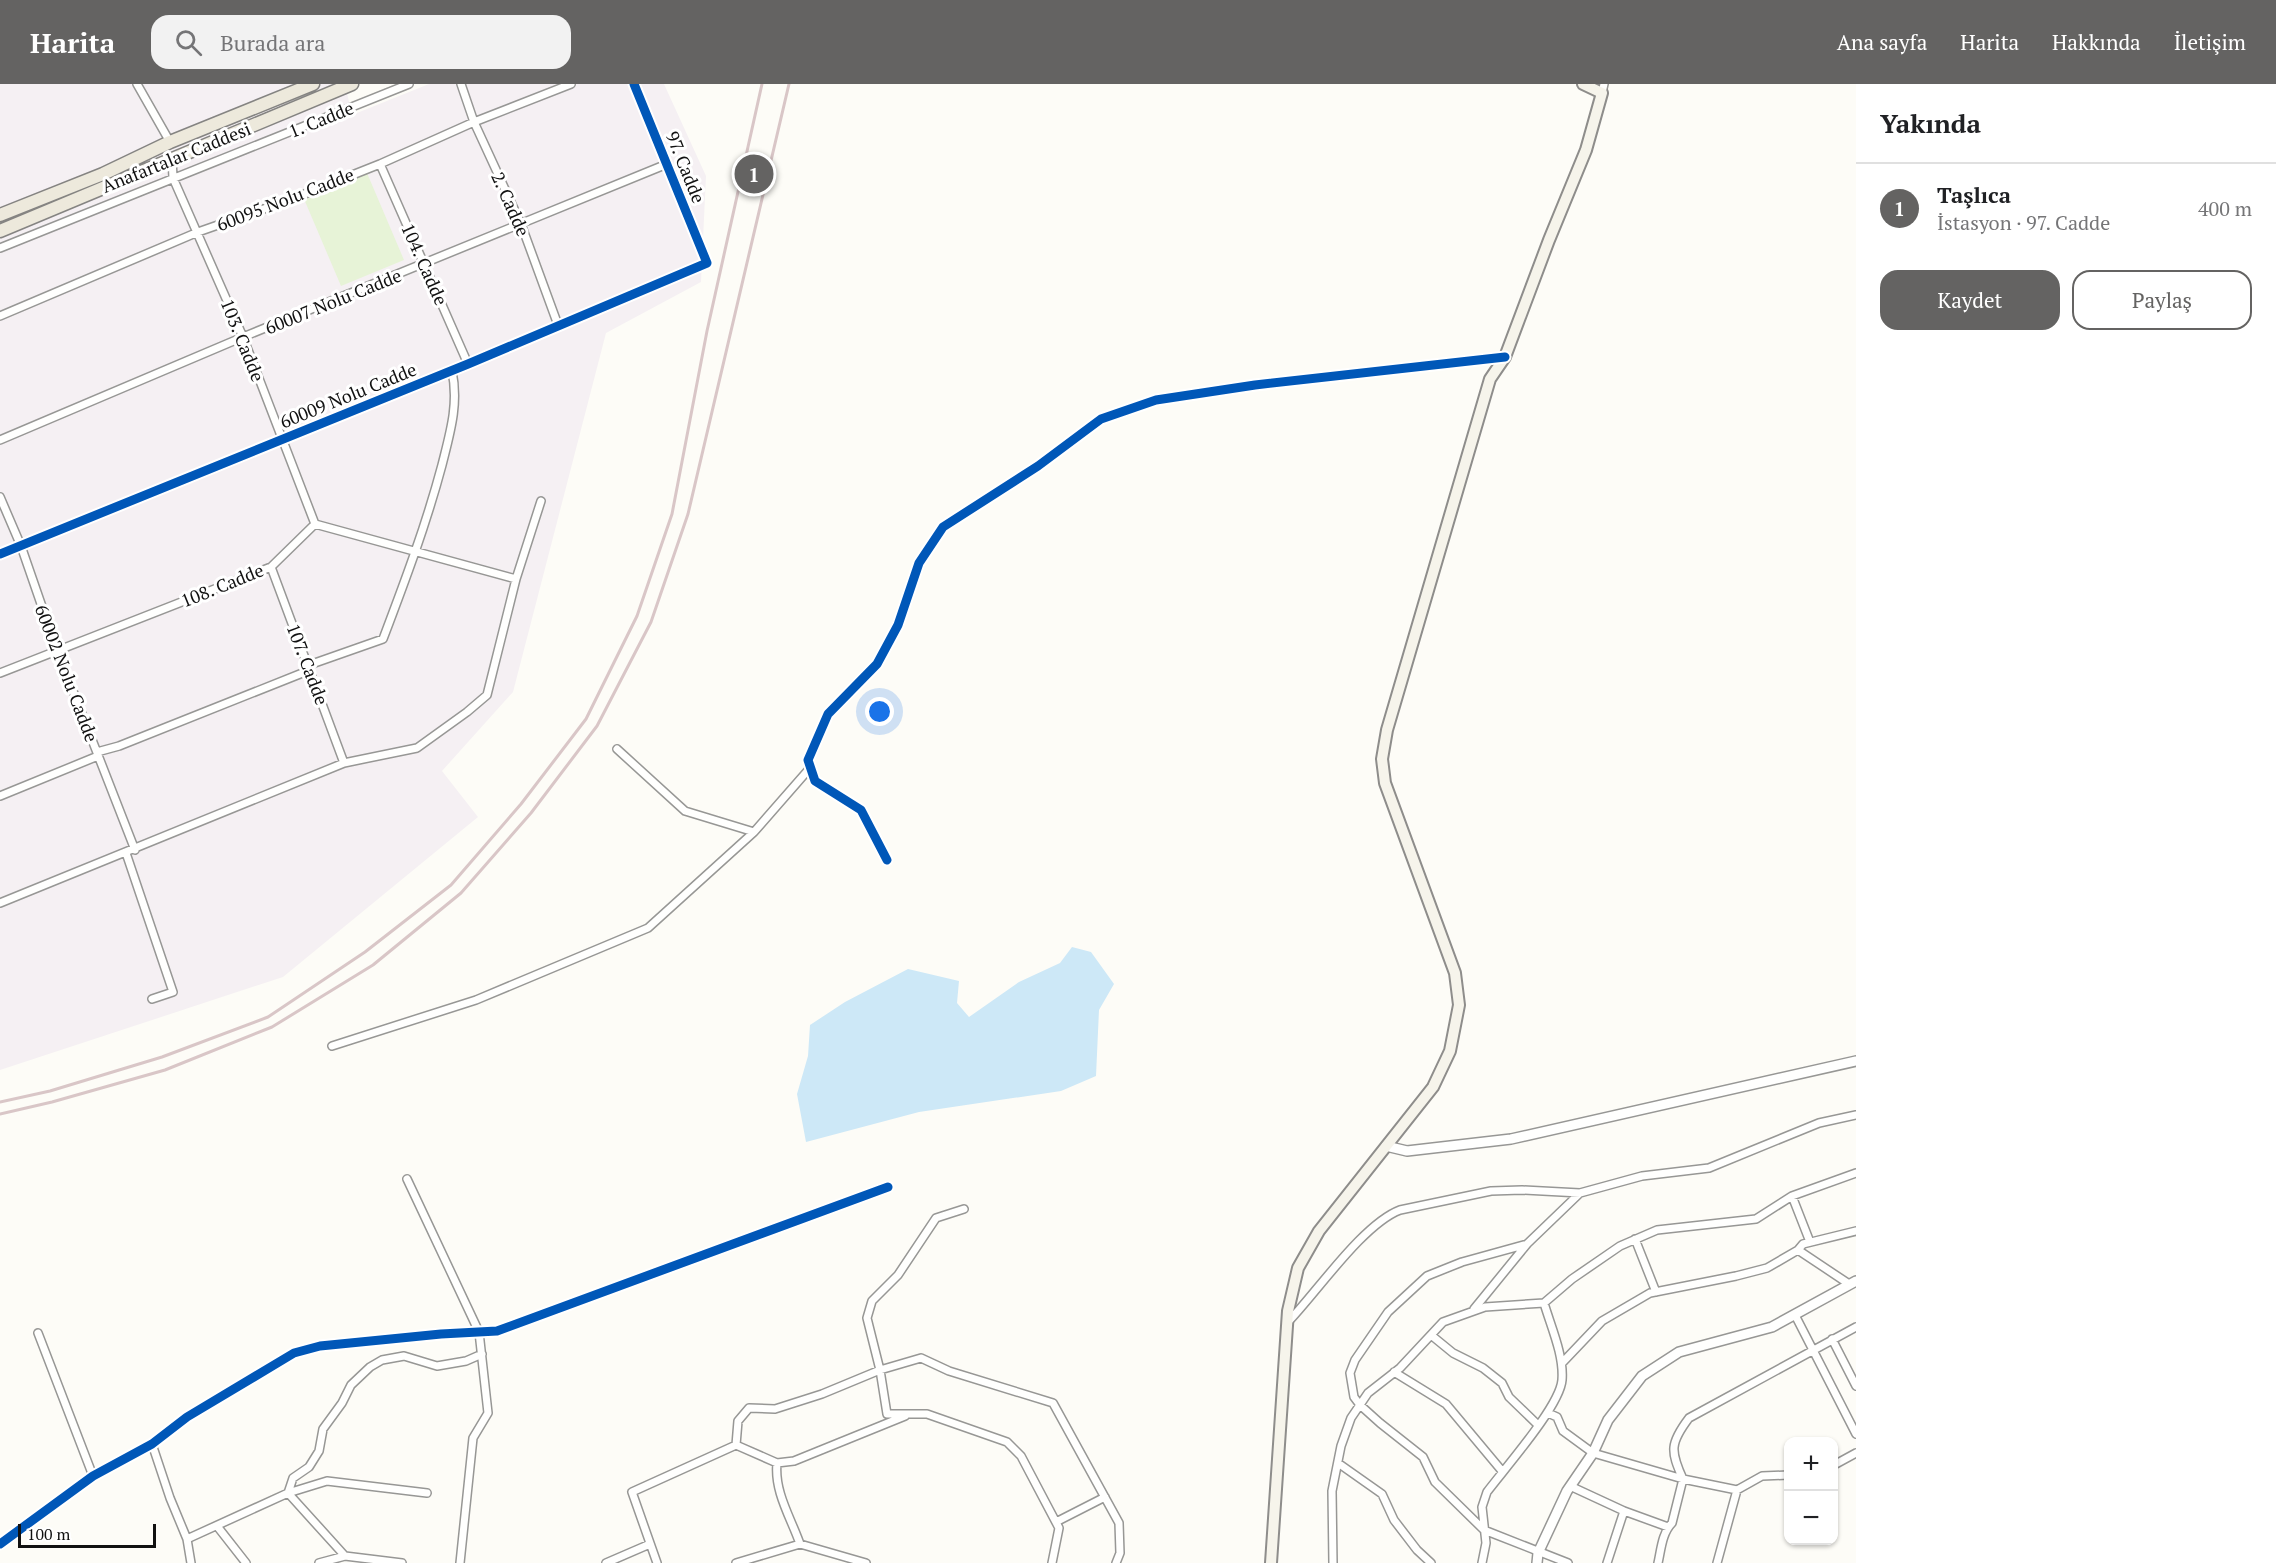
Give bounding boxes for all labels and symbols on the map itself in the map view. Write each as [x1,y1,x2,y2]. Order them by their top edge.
street label: 1. Cadde [285,95,357,143]
street label: Anafartalar Caddesi [98,116,254,198]
street label: 97. Cadde [661,127,711,207]
pin: 1 [734,152,774,196]
street label: 60095 Nolu Cadde [213,162,357,236]
street label: 2. Cadde [486,168,536,240]
street label: 104. Cadde [396,219,454,309]
street label: 60007 Nolu Cadde [261,263,405,339]
street label: 103. Cadde [216,295,270,385]
street label: 60009 Nolu Cadde [276,357,420,433]
street label: 108. Cadde [177,558,267,612]
street label: 60002 Nolu Cadde [30,601,104,745]
street label: 107. Cadde [281,620,335,708]
your location [865,697,894,726]
scale bar [18,1521,156,1548]

